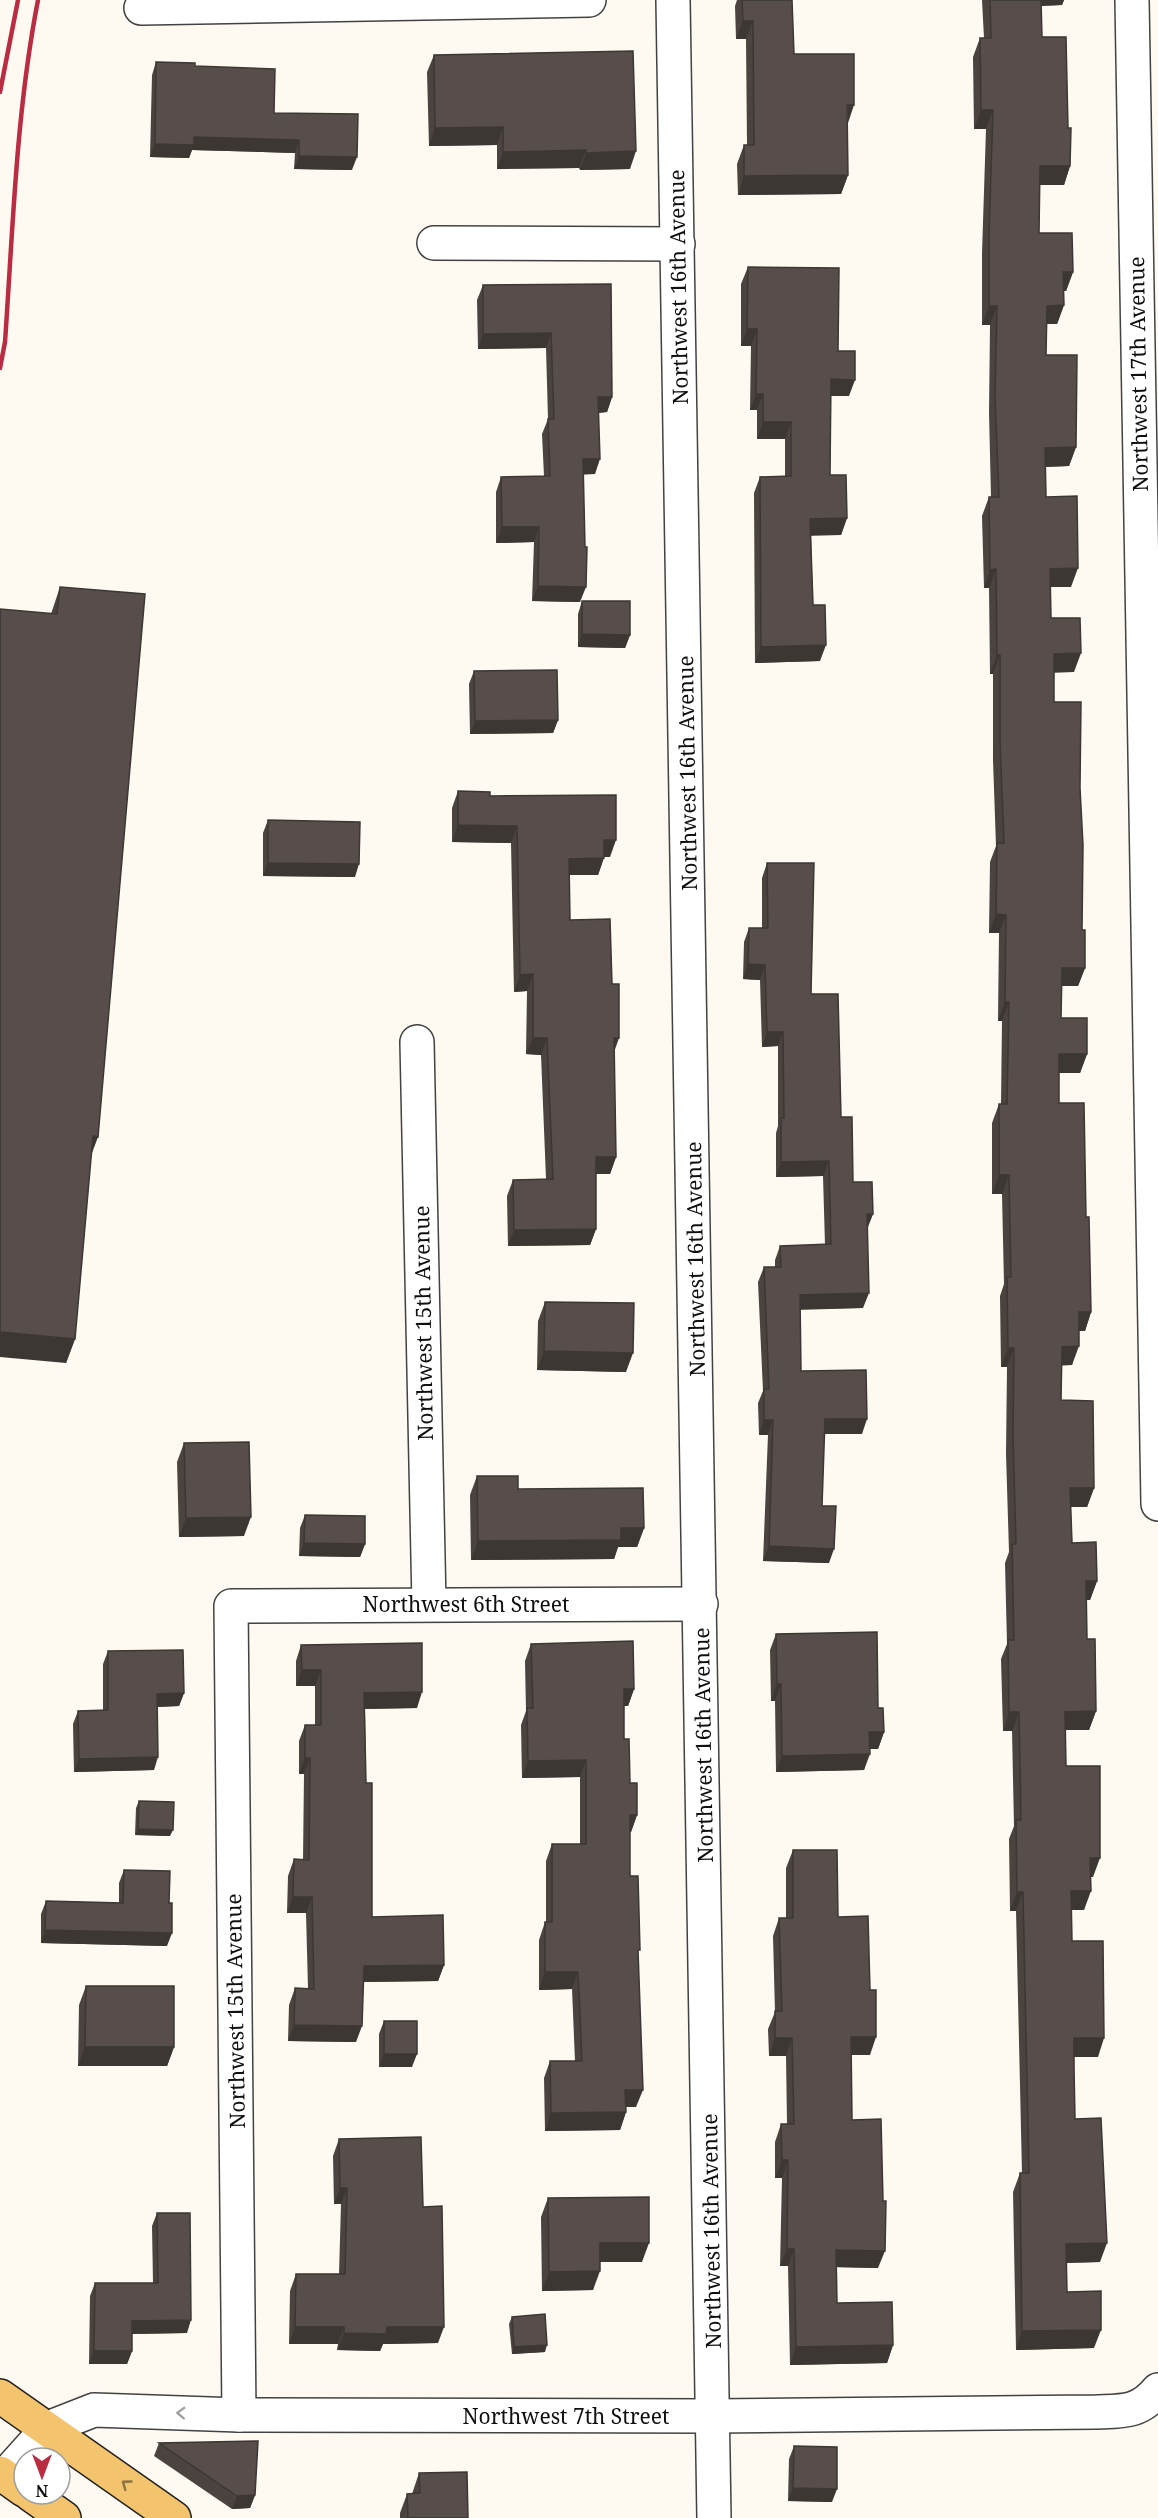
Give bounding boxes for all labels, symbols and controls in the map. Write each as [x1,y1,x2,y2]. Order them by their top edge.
street label: Northwest 16th Avenue [662,169,694,405]
street label: Northwest 17th Avenue [1122,256,1154,492]
street label: Northwest 16th Avenue [671,655,703,891]
street label: Northwest 16th Avenue [679,1141,711,1377]
street label: Northwest 15th Avenue [407,1205,439,1441]
street label: Northwest 6th Street [363,1590,569,1618]
street label: Northwest 16th Avenue [687,1627,719,1863]
street label: Northwest 15th Avenue [219,1893,251,2129]
street label: Northwest 16th Avenue [695,2113,727,2349]
street label: Northwest 7th Street [463,2402,669,2430]
one-way arrow [176,2407,185,2420]
north arrow [12,2446,72,2506]
text: N [35,2480,48,2502]
one-way arrow [122,2480,133,2491]

